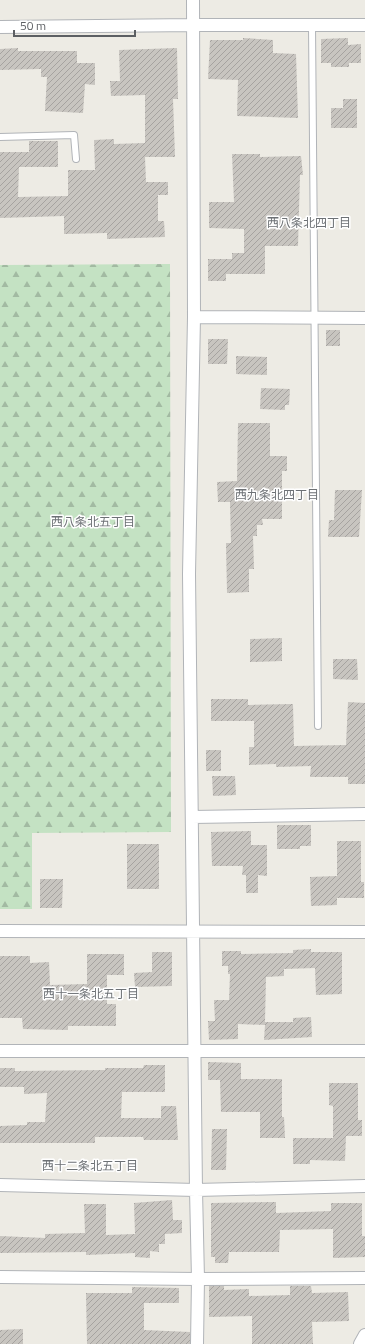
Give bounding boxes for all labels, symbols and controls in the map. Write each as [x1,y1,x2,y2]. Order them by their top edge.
scale bar [14,12,135,38]
text: 50 m [20,16,46,35]
district label: 西八条北四丁目 [267,213,351,232]
district label: 西九条北四丁目 [235,485,319,504]
district label: 西八条北五丁目 [51,512,135,531]
district label: 西十一条北五丁目 [43,984,139,1003]
district label: 西十二条北五丁目 [42,1156,138,1175]

